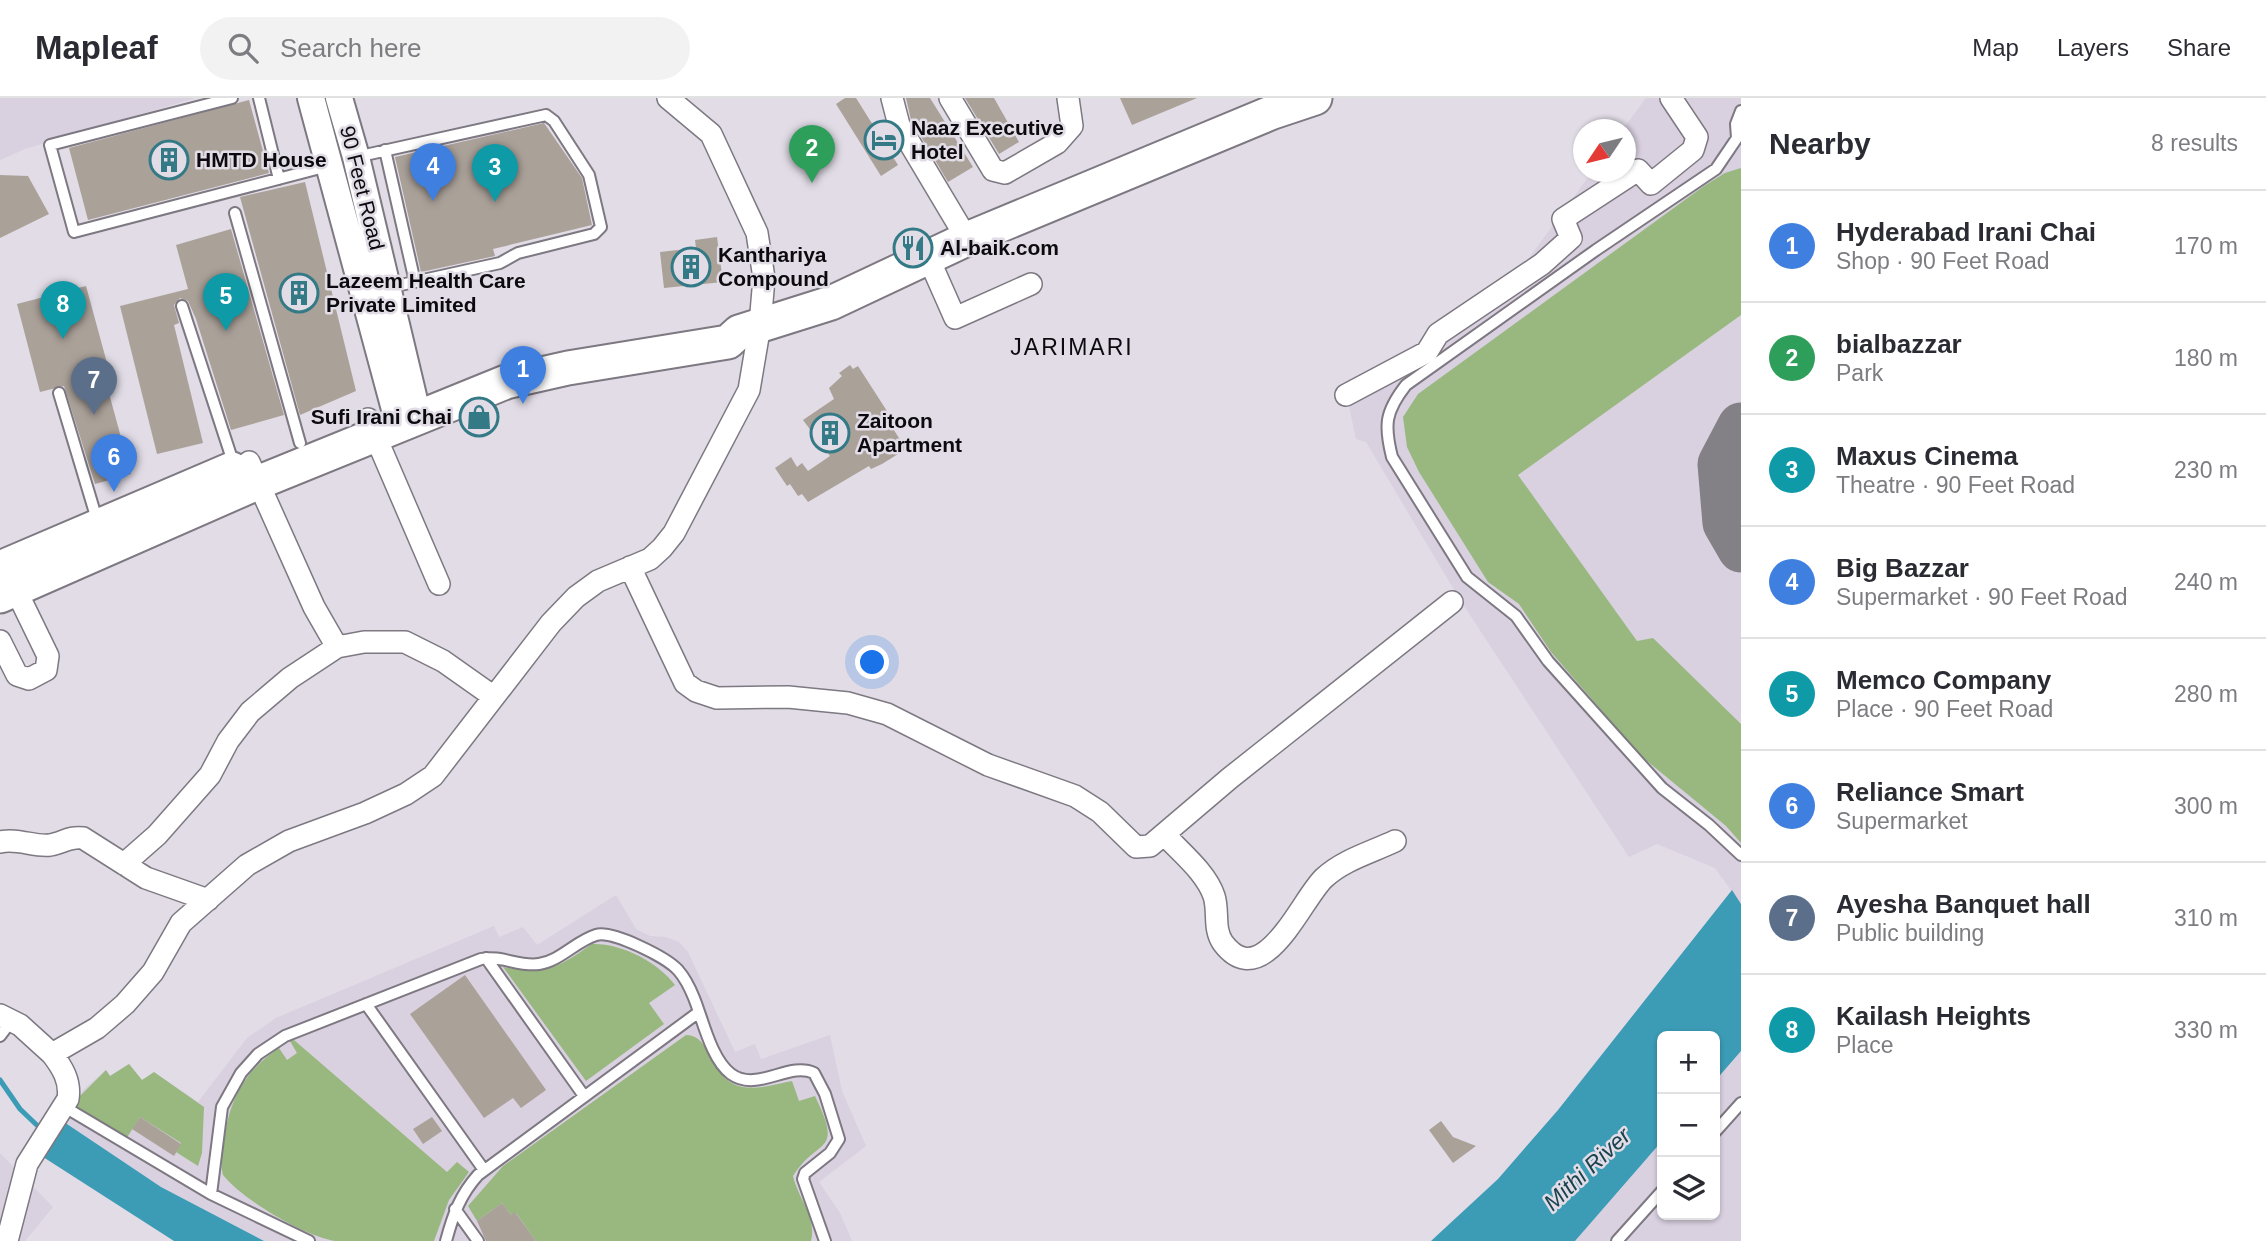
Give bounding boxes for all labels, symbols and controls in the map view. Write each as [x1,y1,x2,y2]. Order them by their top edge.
search box [200,17,690,80]
text: Mapleaf [35,29,158,66]
icon: search [224,29,262,67]
text: Search here [280,33,422,63]
text: Map [1972,34,2019,61]
text: Layers [2057,34,2129,61]
text: Share [2167,34,2231,61]
place label: Naaz Executive Hotel [911,116,1064,163]
hotel icon: Naaz Executive Hotel [863,119,905,161]
north arrow [1573,119,1636,182]
street label: 90 Feet Road [336,123,389,252]
pin: 2 [789,125,835,183]
text: Nearby [1769,127,1871,160]
text: 8 results [2151,130,2238,156]
building icon: HMTD House [148,139,190,181]
pin: 4 [410,143,456,201]
pin: 3 [472,144,518,202]
place label: HMTD House [196,148,327,171]
text: Hyderabad Irani Chai [1836,217,2096,247]
restaurant icon: Al-baik.com [892,227,934,269]
text: 1 [1786,233,1798,259]
text: 170 m [2174,233,2238,259]
place label: Al-baik.com [940,236,1059,259]
place label: Kanthariya Compound [718,243,829,290]
building icon: Kanthariya Compound [670,246,712,288]
text: Shop · 90 Feet Road [1836,248,2050,274]
place label: Lazeem Health Care Private Limited [326,269,526,316]
building icon: Lazeem Health Care Private Limited [278,272,320,314]
pin: 5 [203,273,249,331]
pin: 8 [40,281,86,339]
text: bialbazzar [1836,329,1962,359]
district label: JARIMARI [1010,334,1134,360]
text: 2 [1786,345,1798,371]
text: 180 m [2174,345,2238,371]
pin: 1 [500,346,546,404]
pin: 7 [71,357,117,415]
text: Park [1836,360,1883,386]
shop icon: Sufi Irani Chai [458,396,500,438]
place label: Sufi Irani Chai [311,405,452,428]
place label: Zaitoon Apartment [857,409,962,456]
building icon: Zaitoon Apartment [809,412,851,454]
pin: 6 [91,434,137,492]
text: Maxus Cinema [1836,441,2018,471]
text: 3 [1786,457,1798,483]
text: 230 m [2174,457,2238,483]
text: Theatre · 90 Feet Road [1836,472,2075,498]
text: Big Bazzar [1836,553,1969,583]
text: 4 [1786,569,1798,595]
text: 240 m [2174,569,2238,595]
text: Supermarket · 90 Feet Road [1836,584,2127,610]
your location [855,645,889,679]
text: Memco Company [1836,665,2051,695]
text: 5 [1786,681,1798,707]
text: 280 m [2174,681,2238,707]
text: Place · 90 Feet Road [1836,696,2053,722]
text: Reliance Smart [1836,777,2024,807]
text: 6 [1786,793,1798,819]
text: 300 m [2174,793,2238,819]
text: Supermarket [1836,808,1968,834]
text: Ayesha Banquet hall [1836,889,2091,919]
text: 7 [1786,905,1798,931]
text: 310 m [2174,905,2238,931]
text: Public building [1836,920,1984,946]
text: Kailash Heights [1836,1001,2031,1031]
text: 8 [1786,1017,1798,1043]
text: 330 m [2174,1017,2238,1043]
map controls [1657,1031,1720,1220]
button: + [1657,1031,1720,1094]
text: Place [1836,1032,1894,1058]
button: − [1657,1094,1720,1157]
water label: Mithi River [1538,1122,1637,1216]
button: layers [1657,1157,1720,1220]

